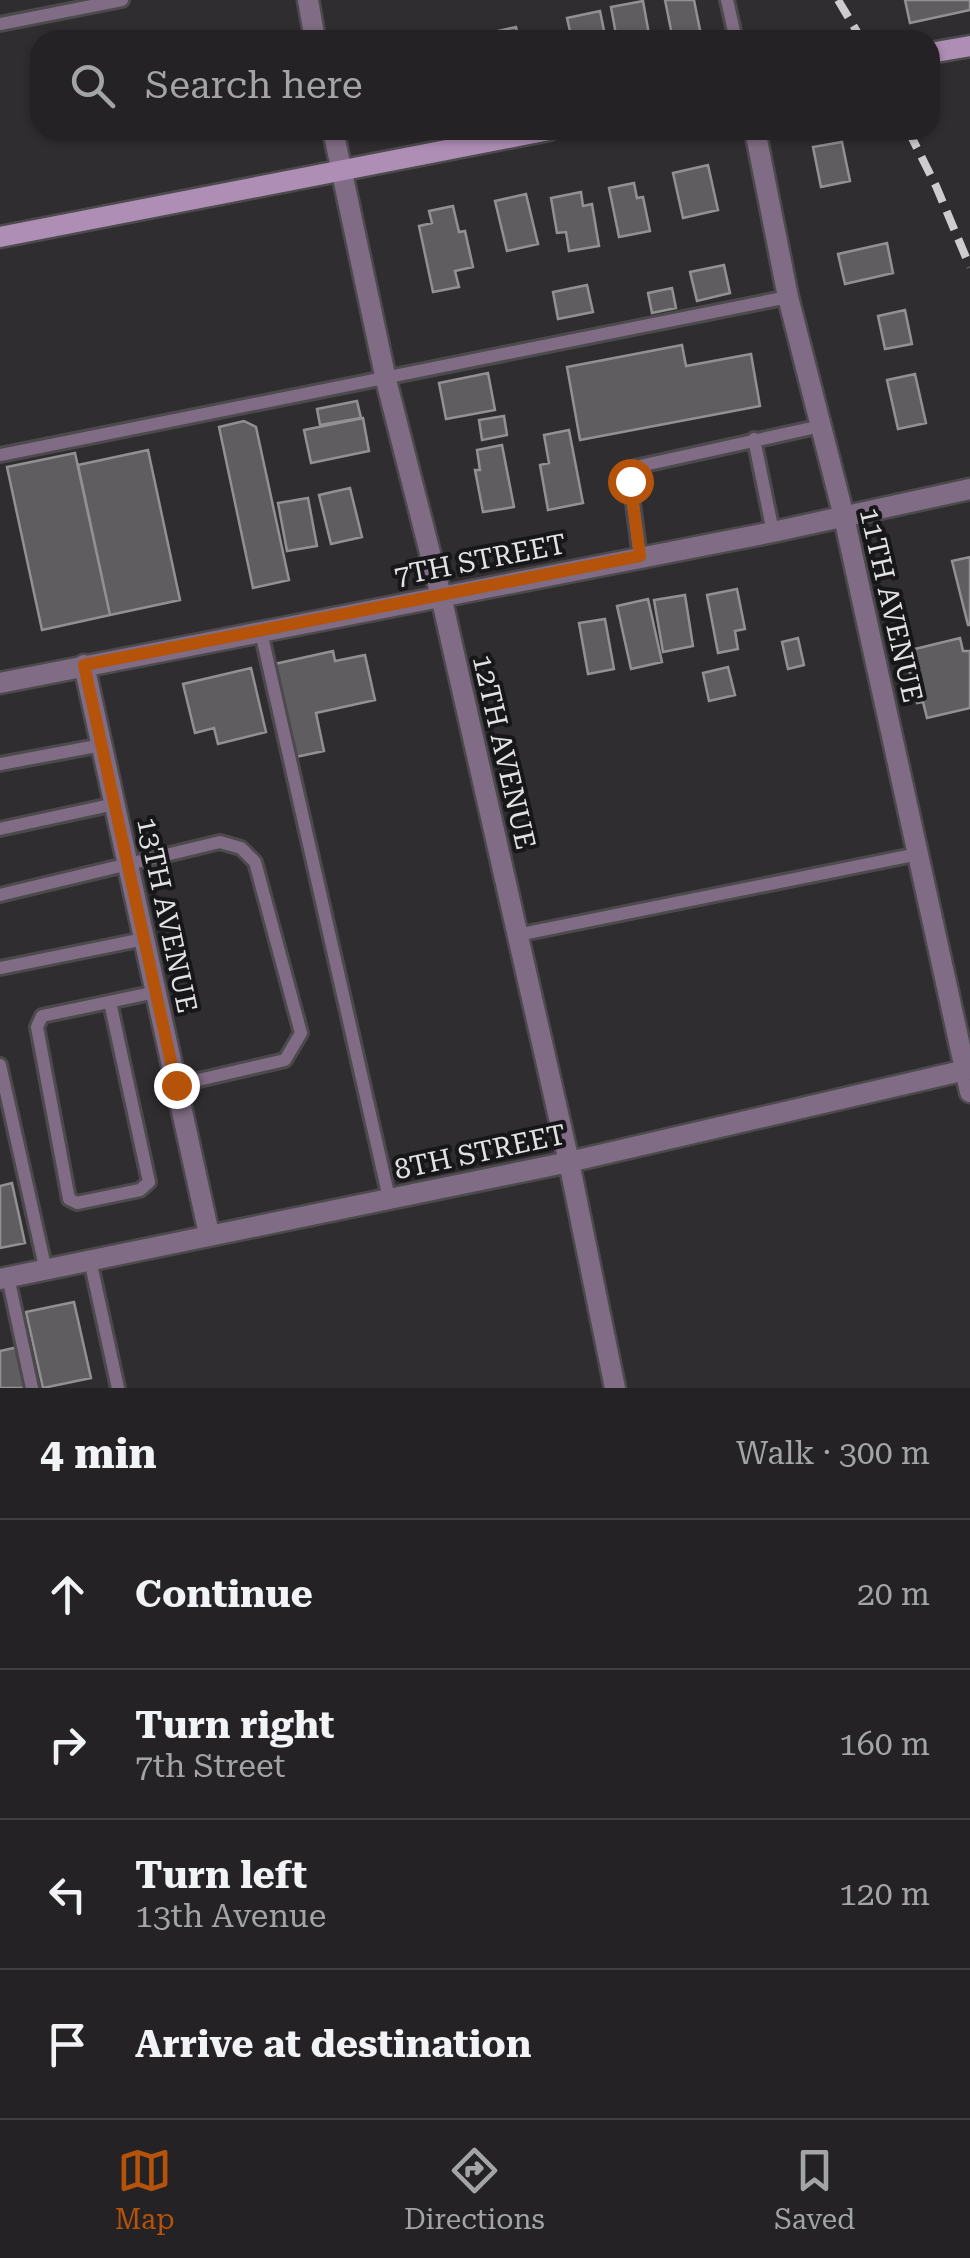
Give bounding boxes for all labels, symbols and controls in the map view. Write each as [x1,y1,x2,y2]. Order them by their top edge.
search box [30,30,940,140]
icon: search [65,58,120,113]
text: Search here [145,63,363,107]
route start [608,459,654,505]
street label: 11TH AVENUE [853,504,929,706]
street label: 7TH STREET [391,527,569,593]
street label: 12TH AVENUE [466,651,542,853]
street label: 13TH AVENUE [130,814,204,1016]
route end [154,1063,200,1109]
street label: 8TH STREET [391,1118,569,1186]
text: 4 min [40,1429,157,1478]
text: Walk · 300 m [736,1434,930,1472]
icon: ahead [40,1567,95,1622]
text: Continue [135,1572,313,1616]
text: 20 m [857,1575,930,1613]
text: Turn right [135,1703,334,1747]
icon: right [40,1717,95,1772]
text: 160 m [839,1725,930,1763]
text: 7th Street [135,1747,285,1785]
text: Turn left [135,1853,307,1897]
icon: left [40,1867,95,1922]
text: 120 m [839,1875,930,1913]
text: 13th Avenue [135,1897,326,1935]
icon: arrive [40,2017,95,2072]
text: Arrive at destination [135,2022,531,2066]
tab: Map [115,2143,175,2236]
tab: Directions [404,2143,545,2236]
tab: Saved [774,2143,855,2236]

